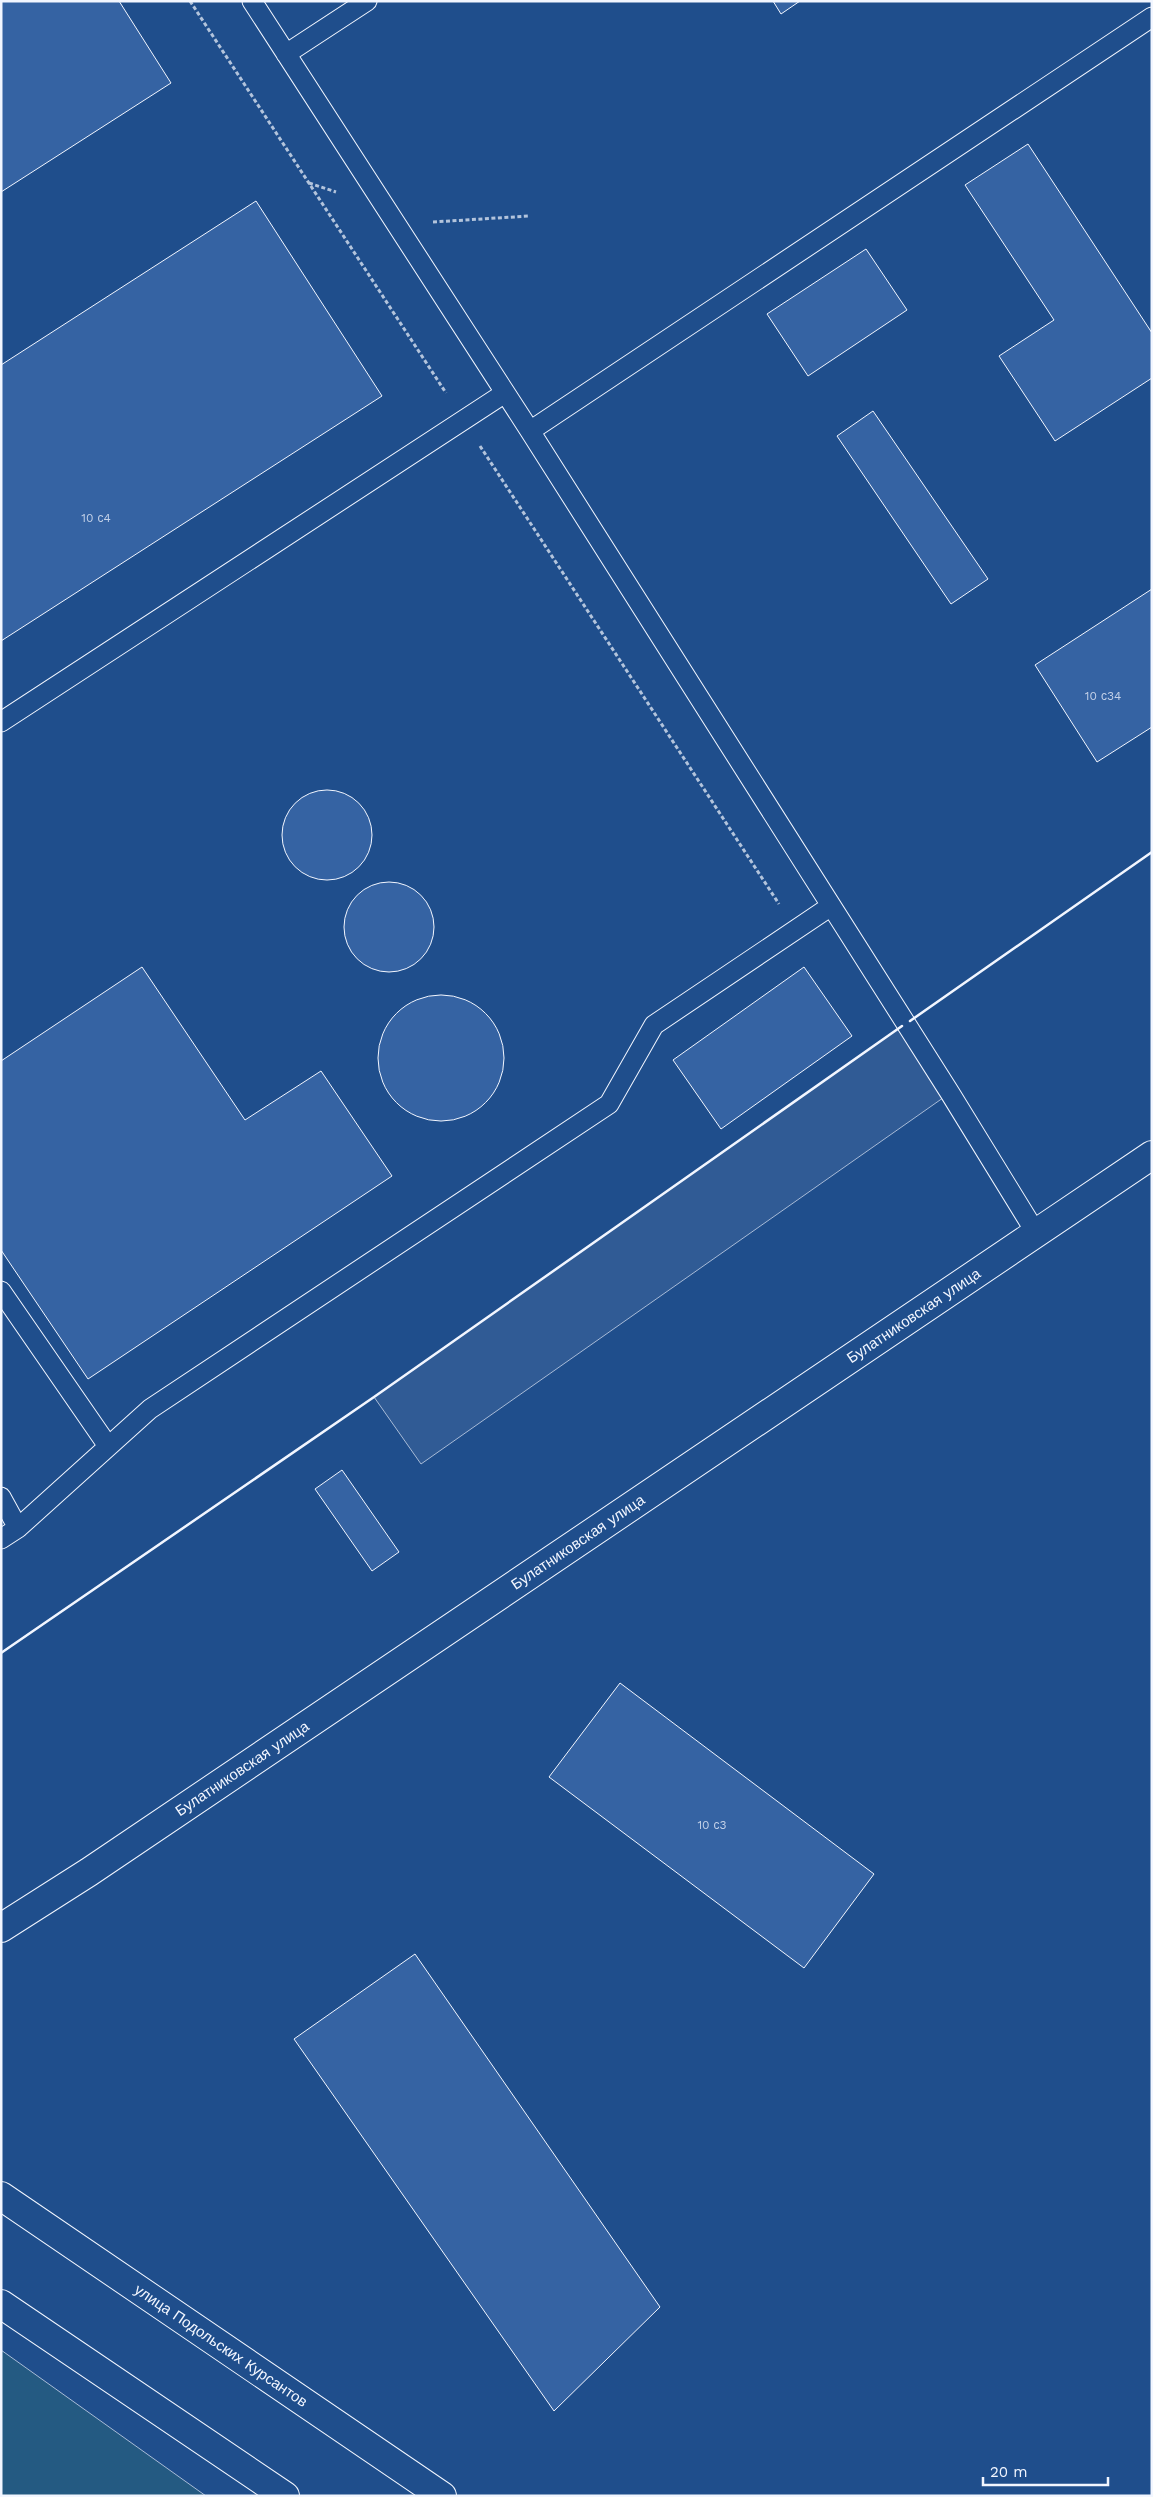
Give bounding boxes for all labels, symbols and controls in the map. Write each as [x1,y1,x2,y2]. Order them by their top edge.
house number: 10 с4 [81,511,111,525]
house number: 10 с34 [1085,689,1121,703]
street label: Булатниковская улица [843,1264,984,1367]
street label: Булатниковская улица [508,1490,649,1594]
street label: Булатниковская улица [172,1717,313,1820]
house number: 10 с3 [697,1818,727,1832]
street label: улица Подольских Курсантов [131,2280,311,2411]
scale bar [983,2454,1108,2486]
text: 20 m [990,2463,1028,2481]

